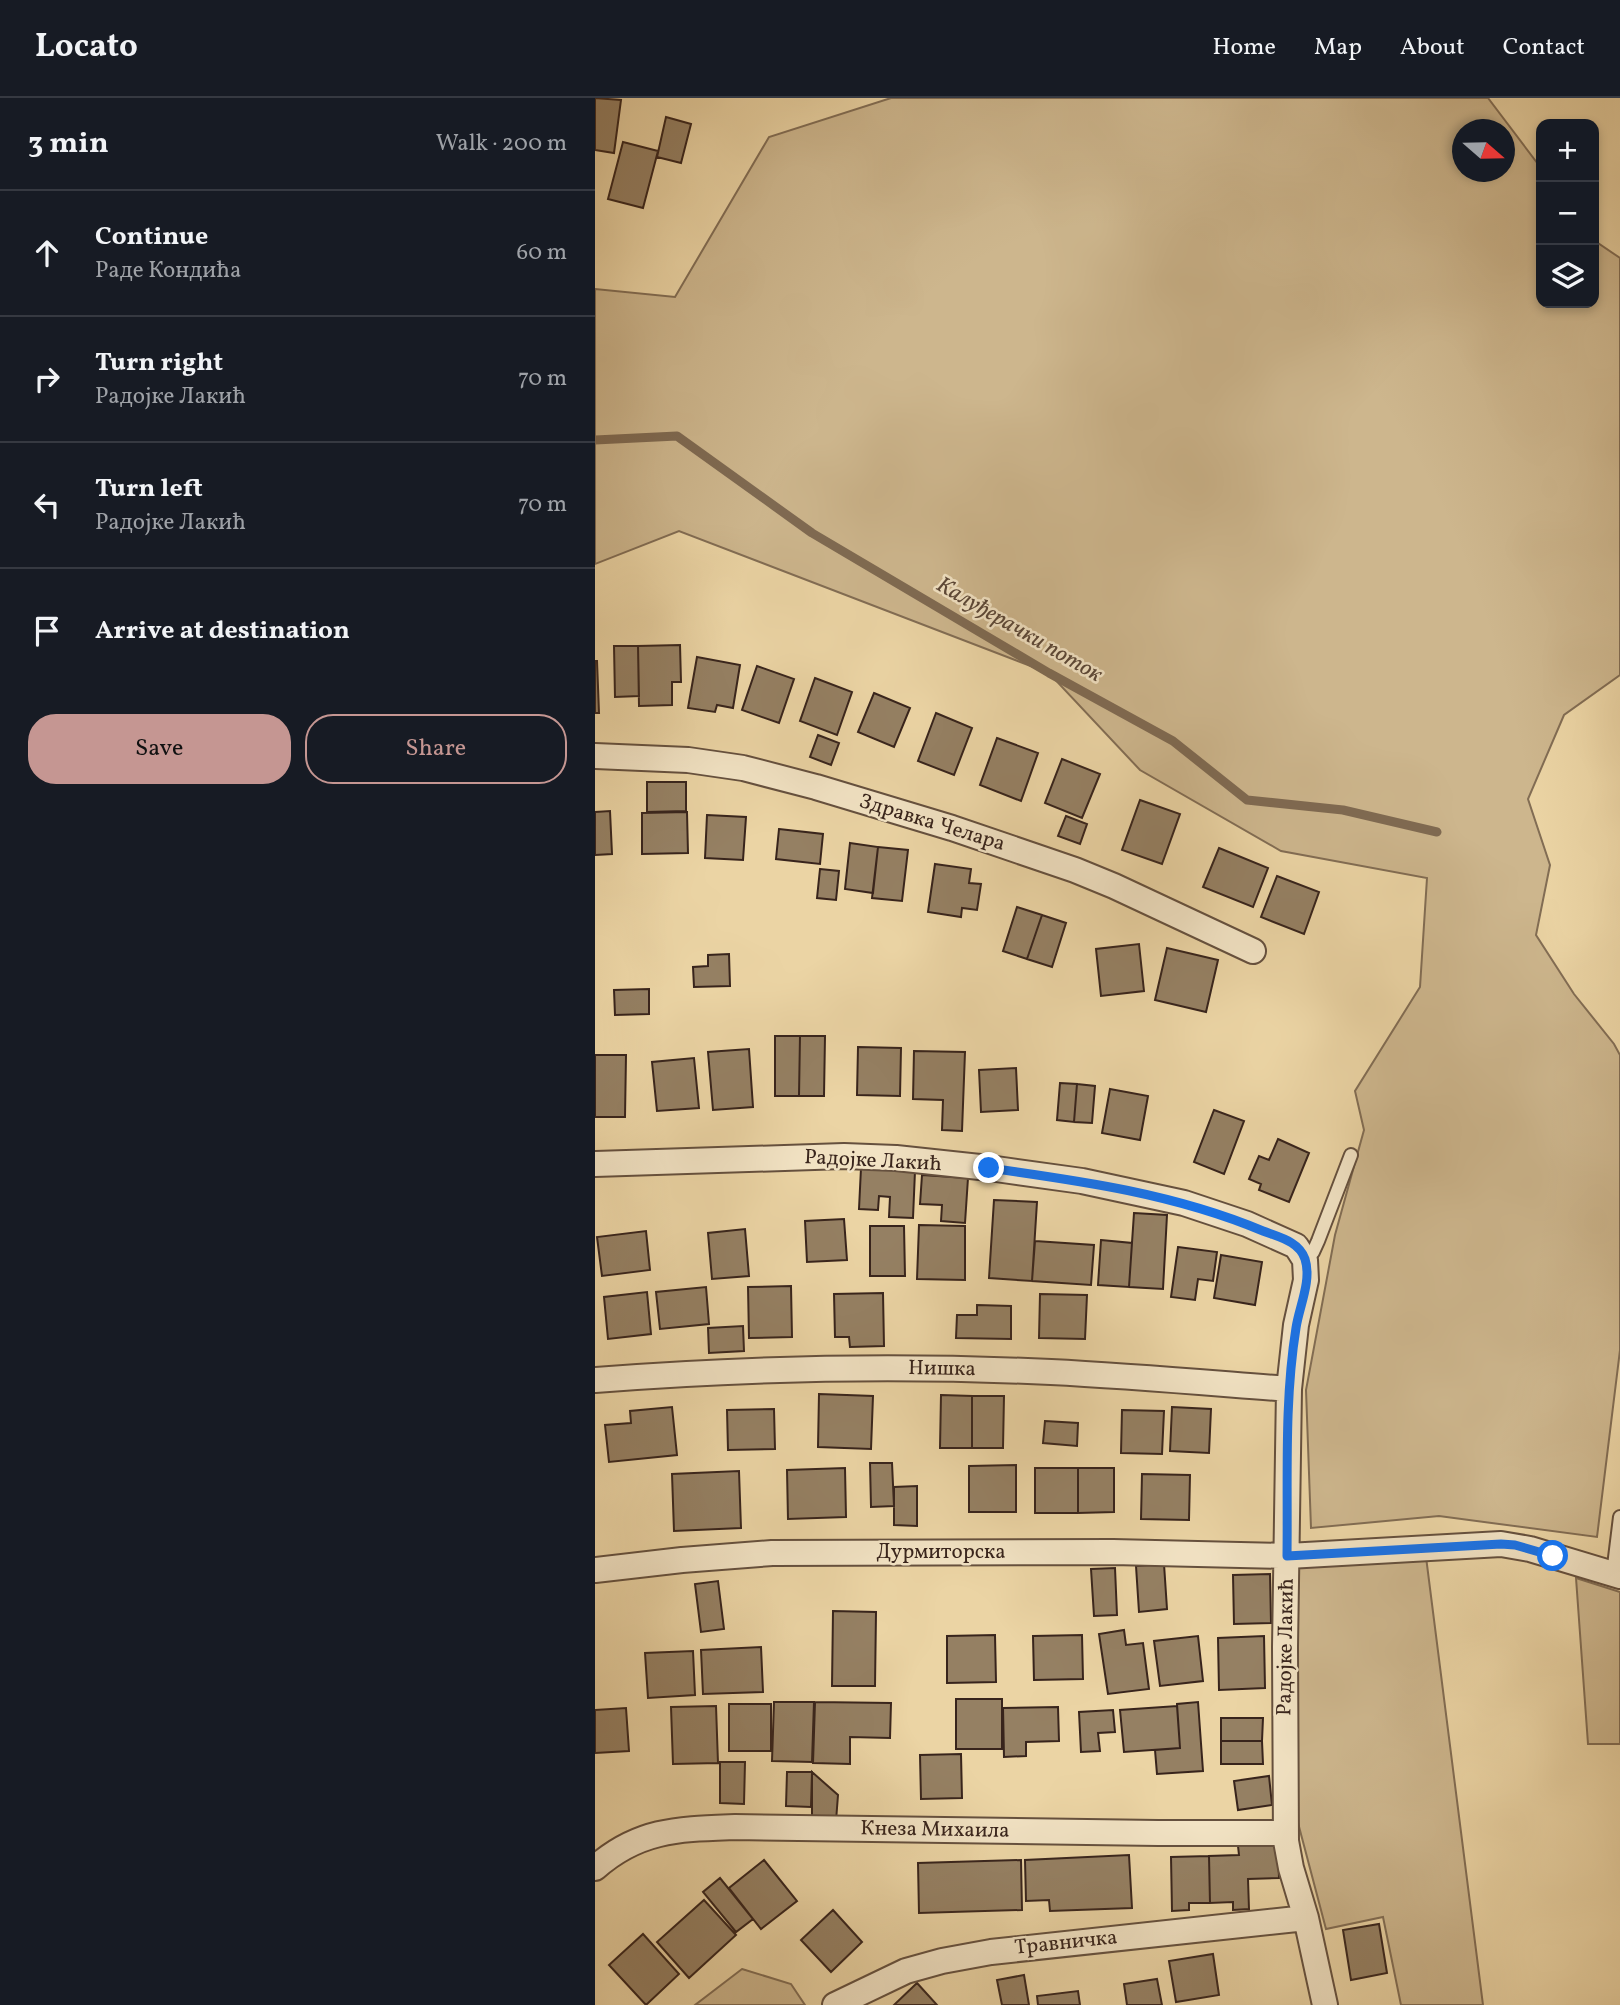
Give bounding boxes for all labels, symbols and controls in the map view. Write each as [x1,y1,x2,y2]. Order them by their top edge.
text: Locato [35,25,138,71]
text: Home [1212,31,1276,65]
text: Map [1314,31,1362,65]
text: About [1400,31,1465,65]
text: Contact [1503,31,1585,65]
north arrow [1452,119,1515,182]
map controls [1536,119,1599,308]
button: + [1536,119,1599,182]
text: 3 min [28,123,109,165]
text: Walk · 200 m [436,128,567,160]
button: − [1536,182,1599,245]
text: Continue [95,219,208,255]
icon: ahead [28,234,66,272]
text: 60 m [517,237,567,269]
button: layers [1536,245,1599,308]
text: Раде Кондића [95,255,241,287]
text: Turn right [95,345,223,381]
icon: right [28,360,66,398]
text: 70 m [518,363,567,395]
text: Радојке Лакић [95,381,246,413]
text: Turn left [95,471,203,507]
icon: left [28,486,66,524]
text: 70 m [518,489,567,521]
text: Радојке Лакић [95,507,246,539]
water label: Калуђерачки поток [930,569,1109,691]
icon: arrive [28,612,66,650]
text: Arrive at destination [95,613,350,649]
button: Save [28,714,291,784]
button: Share [305,714,567,784]
street label: Здравка Челара [855,787,1009,859]
street label: Радојке Лакић [803,1143,943,1179]
route end [973,1152,1004,1183]
street label: Нишка [908,1354,976,1384]
street label: Дурмиторска [876,1538,1006,1567]
route start [1537,1540,1568,1571]
street label: Радојке Лакић [1270,1578,1302,1716]
street label: Кнеза Михаила [860,1814,1010,1846]
street label: Травничка [1013,1923,1119,1963]

